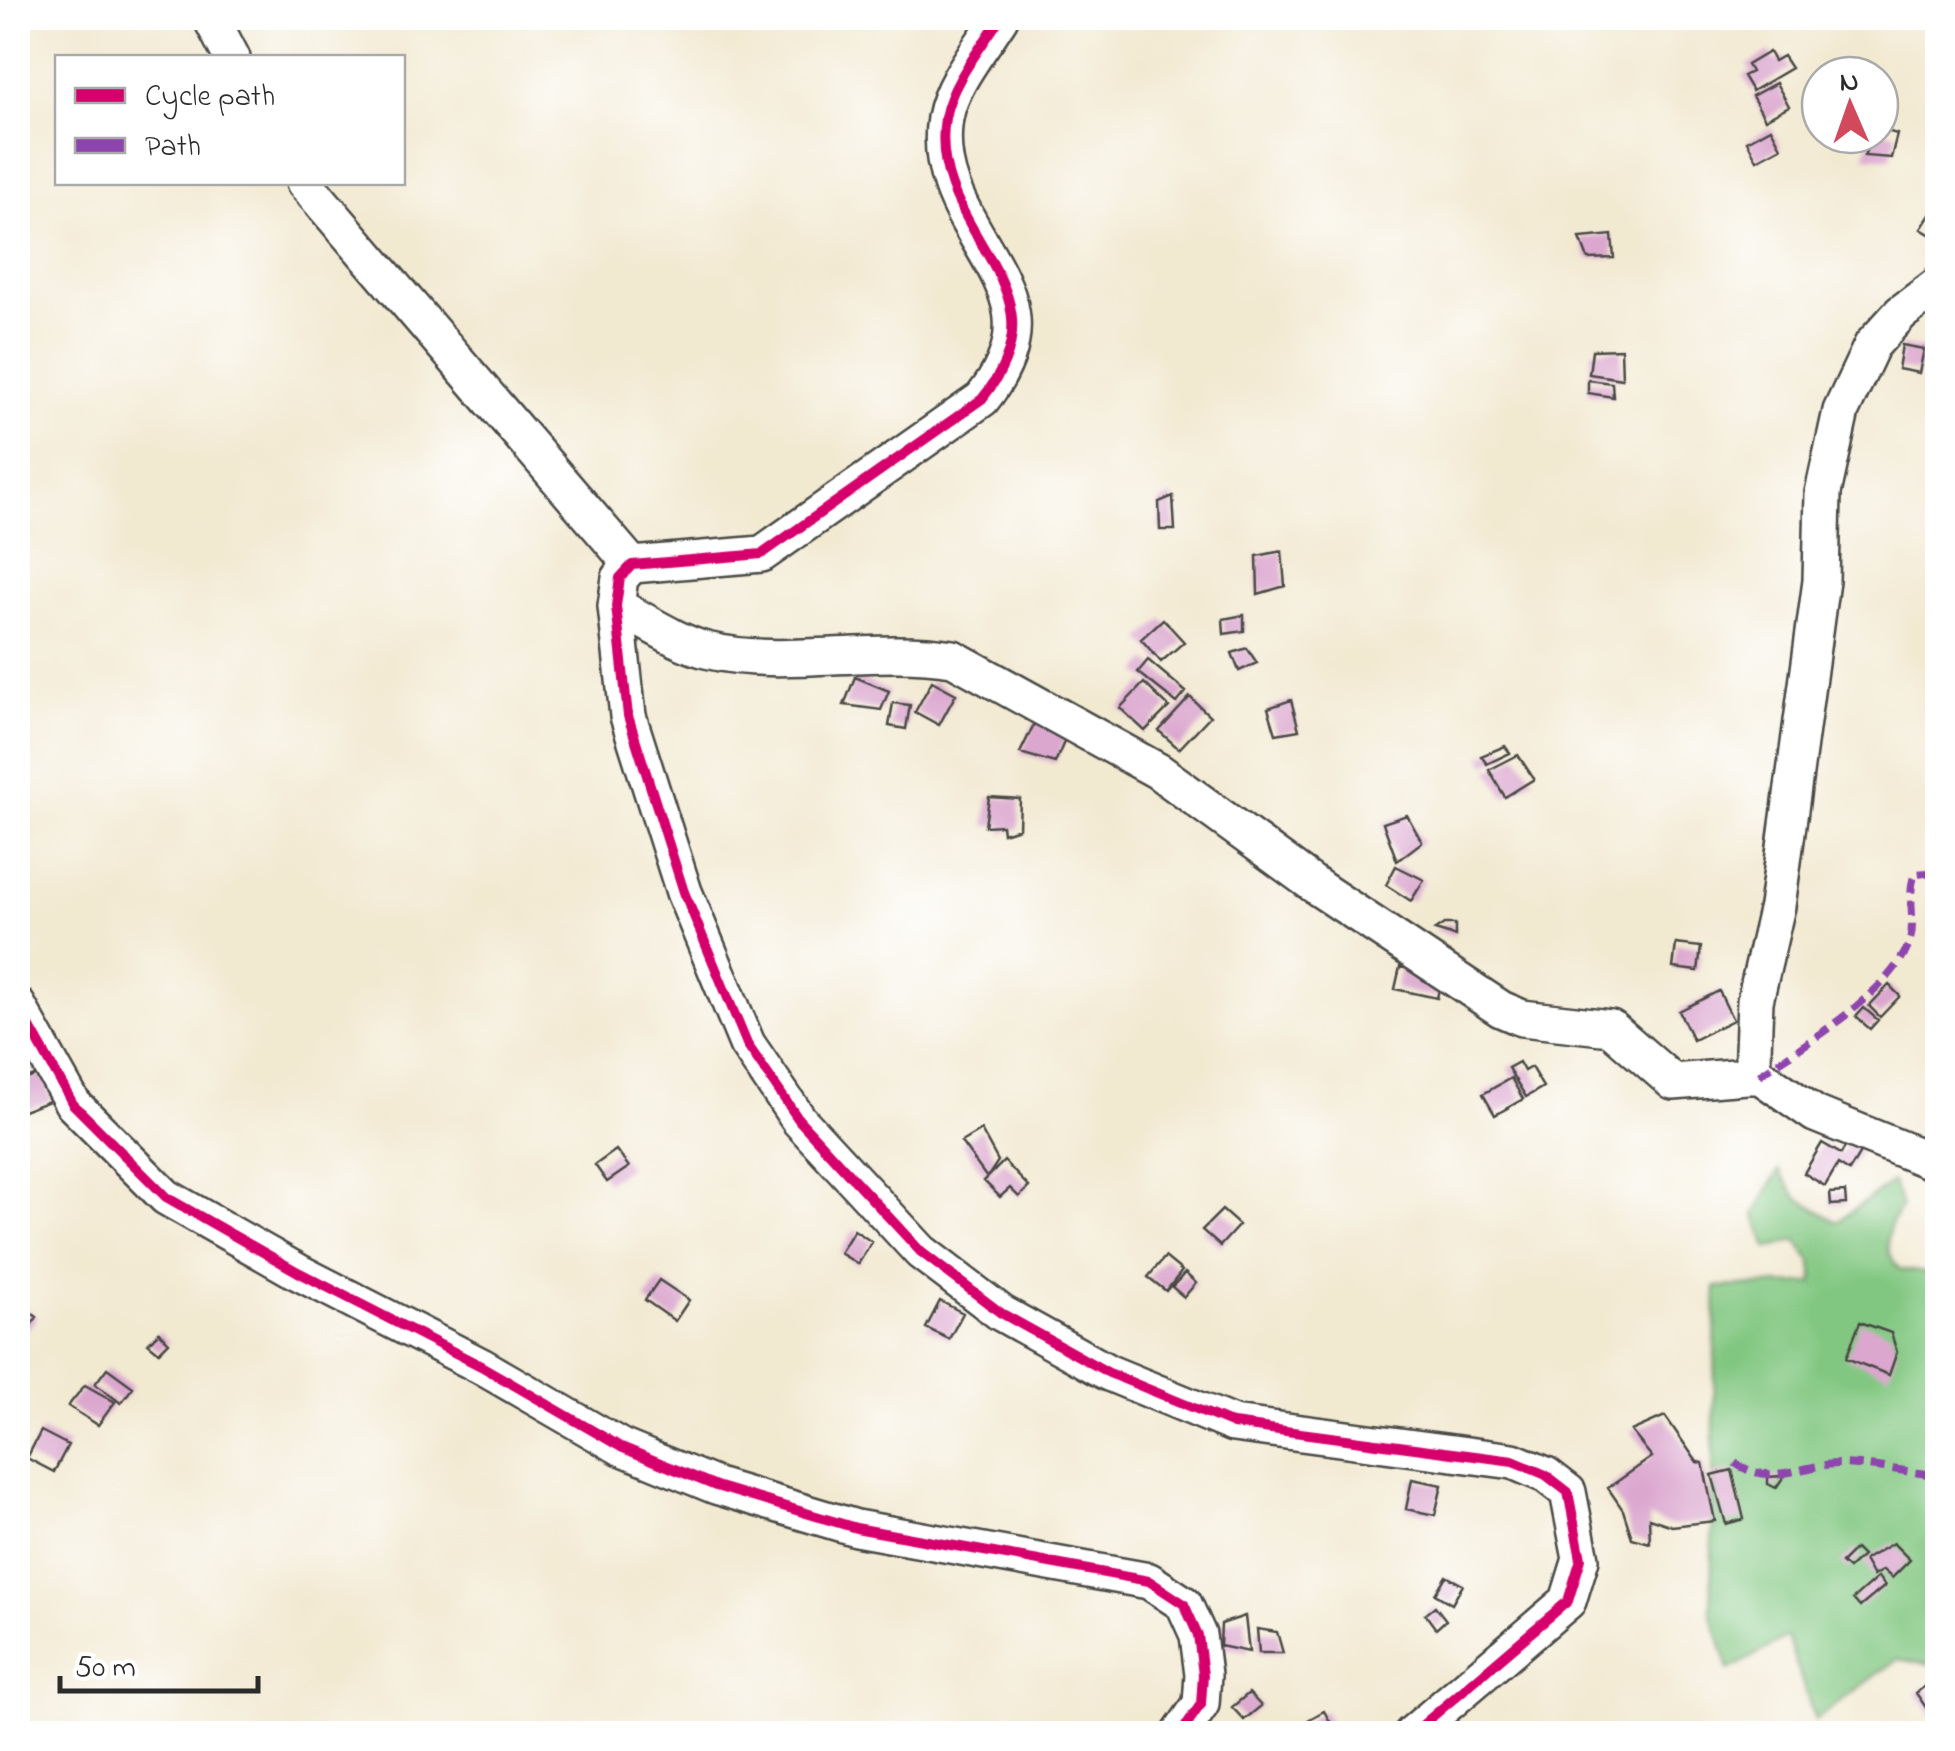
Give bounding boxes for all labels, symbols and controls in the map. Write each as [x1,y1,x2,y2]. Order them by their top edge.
legend [55,55,405,185]
north arrow [1800,55,1900,155]
text: N [1839,63,1859,104]
text: Cycle path [145,76,275,120]
text: Path [145,126,201,170]
scale bar [60,1631,258,1693]
text: 50 m [75,1647,136,1691]

